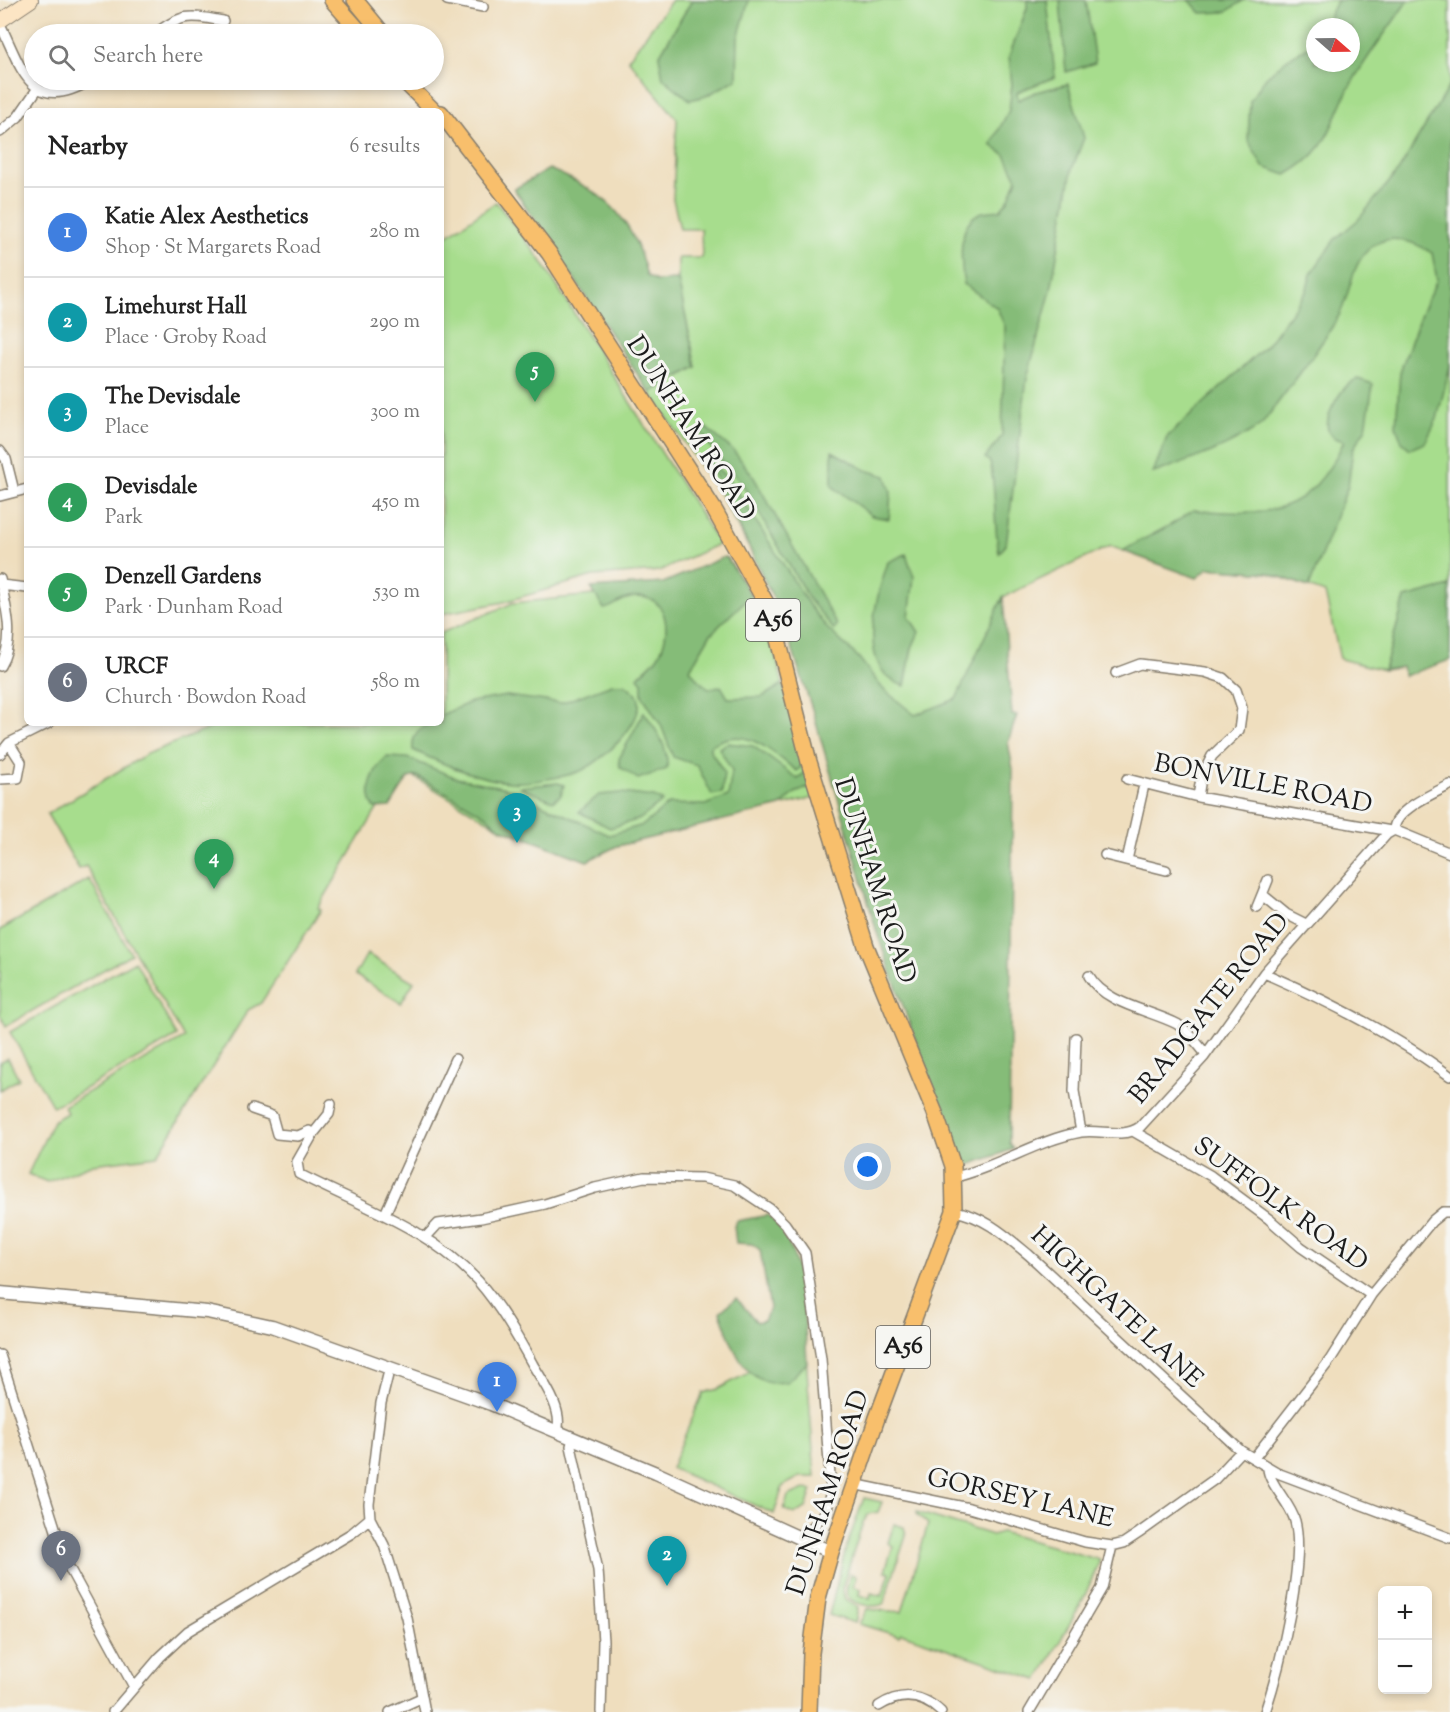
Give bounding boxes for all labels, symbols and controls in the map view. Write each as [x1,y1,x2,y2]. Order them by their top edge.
north arrow [1306,18,1360,72]
search box [24,24,444,90]
icon: search [45,41,78,74]
text: Search here [93,41,203,73]
text: Nearby [48,129,128,166]
text: 6 results [350,133,420,162]
text: Katie Alex Aesthetics [105,202,308,234]
text: 1 [64,218,71,247]
text: 280 m [369,218,420,247]
text: Shop · St Margarets Road [105,234,321,263]
text: Limehurst Hall [105,292,247,324]
text: 2 [63,308,72,337]
text: 290 m [370,308,420,337]
text: Place · Groby Road [105,324,267,353]
street label: DUNHAM ROAD [616,329,764,529]
pin: 5 [516,352,554,402]
text: The Devisdale [105,382,241,414]
text: 3 [63,398,72,427]
text: 300 m [370,398,420,427]
text: Place [105,414,149,443]
text: Devisdale [105,472,198,504]
text: 4 [62,488,73,517]
text: 450 m [372,488,420,517]
text: Park [105,504,143,533]
text: Denzell Gardens [105,562,261,594]
text: 5 [64,578,71,607]
text: 530 m [374,578,420,607]
text: Park · Dunham Road [105,594,283,623]
road number: A56 [746,599,800,641]
text: URCF [105,652,168,684]
text: 6 [63,668,72,697]
text: 580 m [372,668,420,697]
text: Church · Bowdon Road [105,684,306,713]
street label: BONVILLE ROAD [1151,746,1375,824]
street label: DUNHAM ROAD [823,773,925,989]
pin: 3 [498,794,536,843]
pin: 4 [194,840,234,889]
street label: BRADGATE ROAD [1121,905,1299,1113]
street label: SUFFOLK ROAD [1185,1129,1375,1281]
your location [853,1152,882,1181]
street label: HIGHGATE LANE [1022,1218,1211,1398]
road number: A56 [876,1326,930,1368]
pin: 1 [478,1362,516,1412]
street label: DUNHAM ROAD [778,1385,880,1601]
street label: GORSEY LANE [923,1460,1117,1538]
pin: 6 [42,1532,80,1581]
pin: 2 [648,1536,686,1586]
map controls [1378,1586,1432,1694]
button: + [1378,1586,1432,1640]
button: − [1378,1640,1432,1694]

